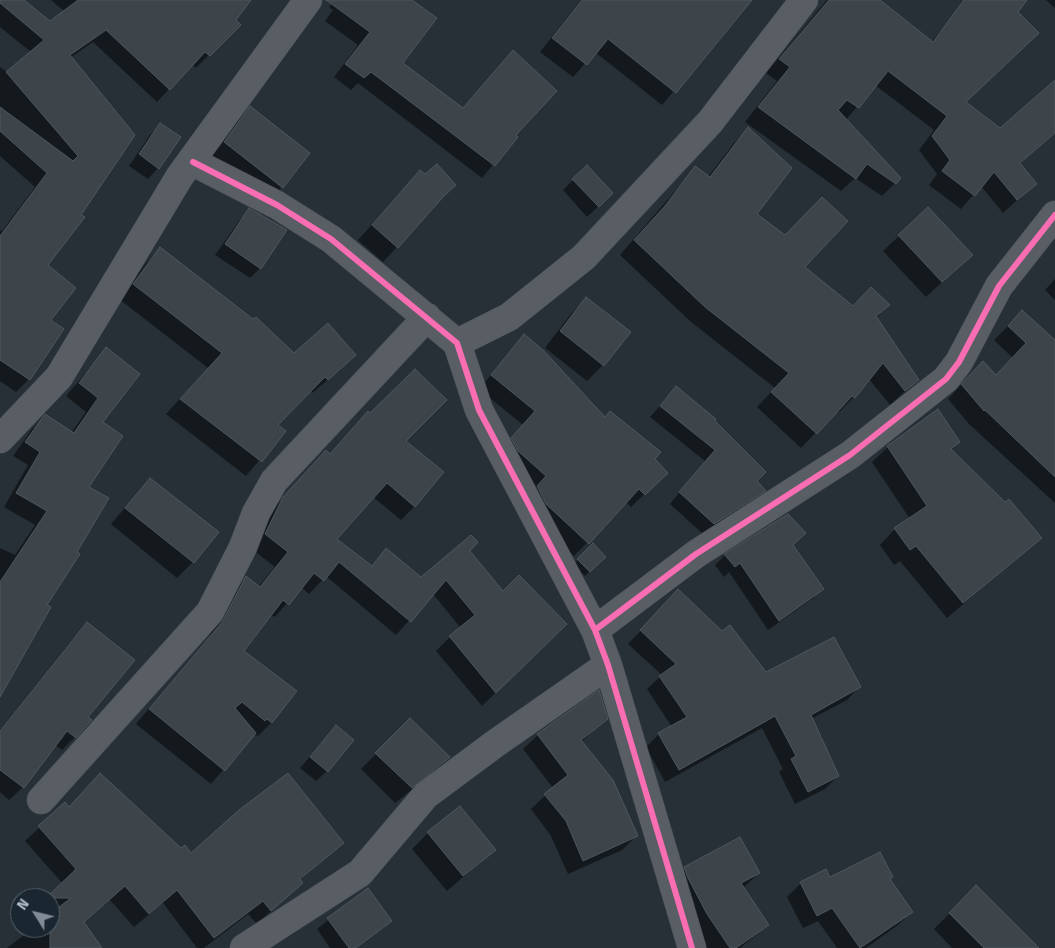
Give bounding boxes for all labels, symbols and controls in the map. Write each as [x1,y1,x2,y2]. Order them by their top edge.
north arrow [10,888,60,938]
text: N [14,896,33,913]

